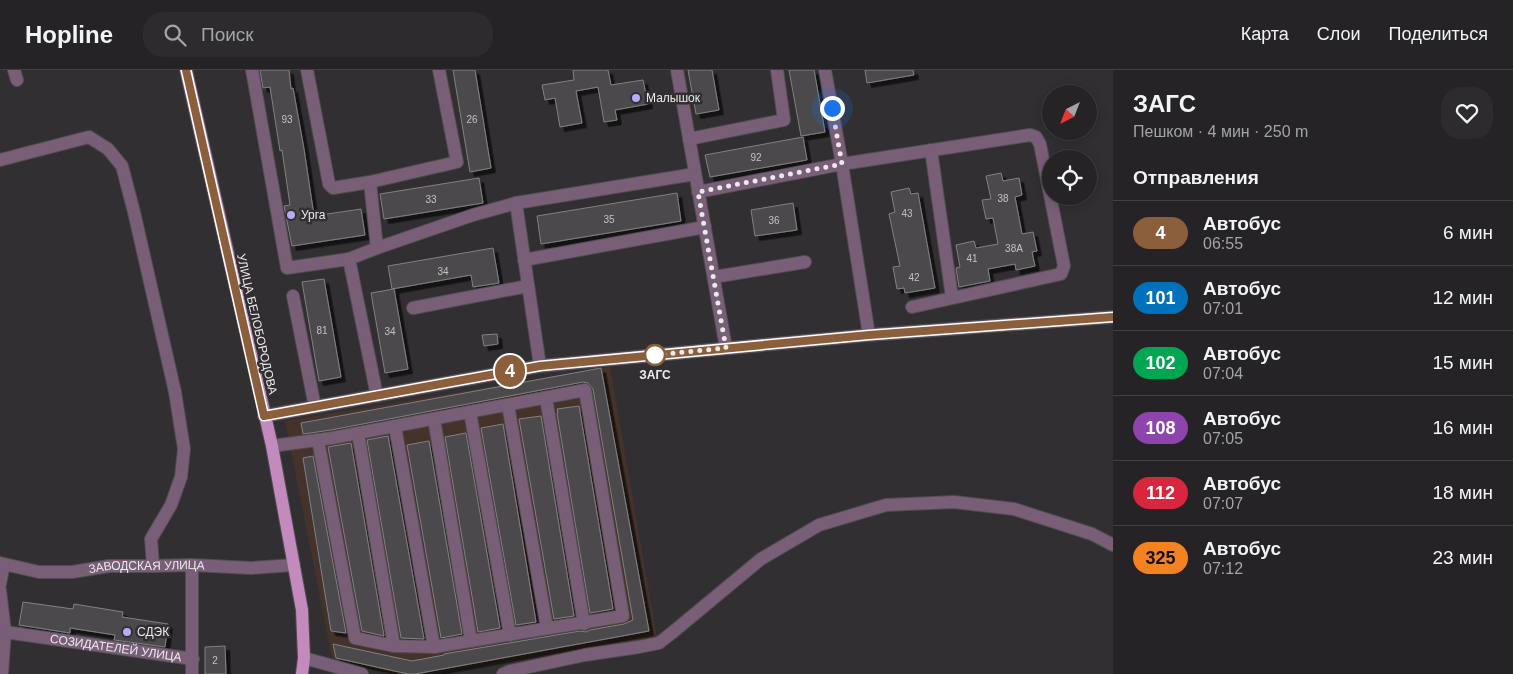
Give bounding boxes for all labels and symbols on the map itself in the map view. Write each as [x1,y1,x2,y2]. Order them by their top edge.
north arrow [1042,85,1098,140]
place label: Малышок [646,91,701,105]
marker: Малышок [630,92,642,104]
your location [820,96,845,121]
house number: 93 [281,114,293,125]
house number: 26 [466,114,478,125]
house number: 92 [750,152,762,163]
house number: 38 [997,193,1009,204]
house number: 33 [425,194,437,205]
place label: Урга [301,208,326,222]
house number: 43 [901,208,913,219]
marker: Урга [285,209,297,221]
house number: 35 [603,214,615,225]
house number: 36 [768,215,780,226]
house number: 38А [1005,243,1023,254]
street label: УЛИЦА БЕЛОБОРОДОВА [234,252,280,396]
house number: 41 [966,253,978,264]
house number: 34 [437,266,449,277]
house number: 42 [908,272,920,283]
house number: 81 [316,325,328,336]
house number: 34 [384,326,396,337]
marker: ЗАГС [644,344,666,366]
line badge: 4 [494,355,526,387]
place label: ЗАГС [639,368,671,382]
street label: ЗАВОДСКАЯ УЛИЦА [87,558,205,576]
place label: СДЭК [137,625,169,639]
marker: СДЭК [121,626,133,638]
street label: СОЗИДАТЕЛЕЙ УЛИЦА [49,632,183,664]
house number: 2 [212,655,218,666]

